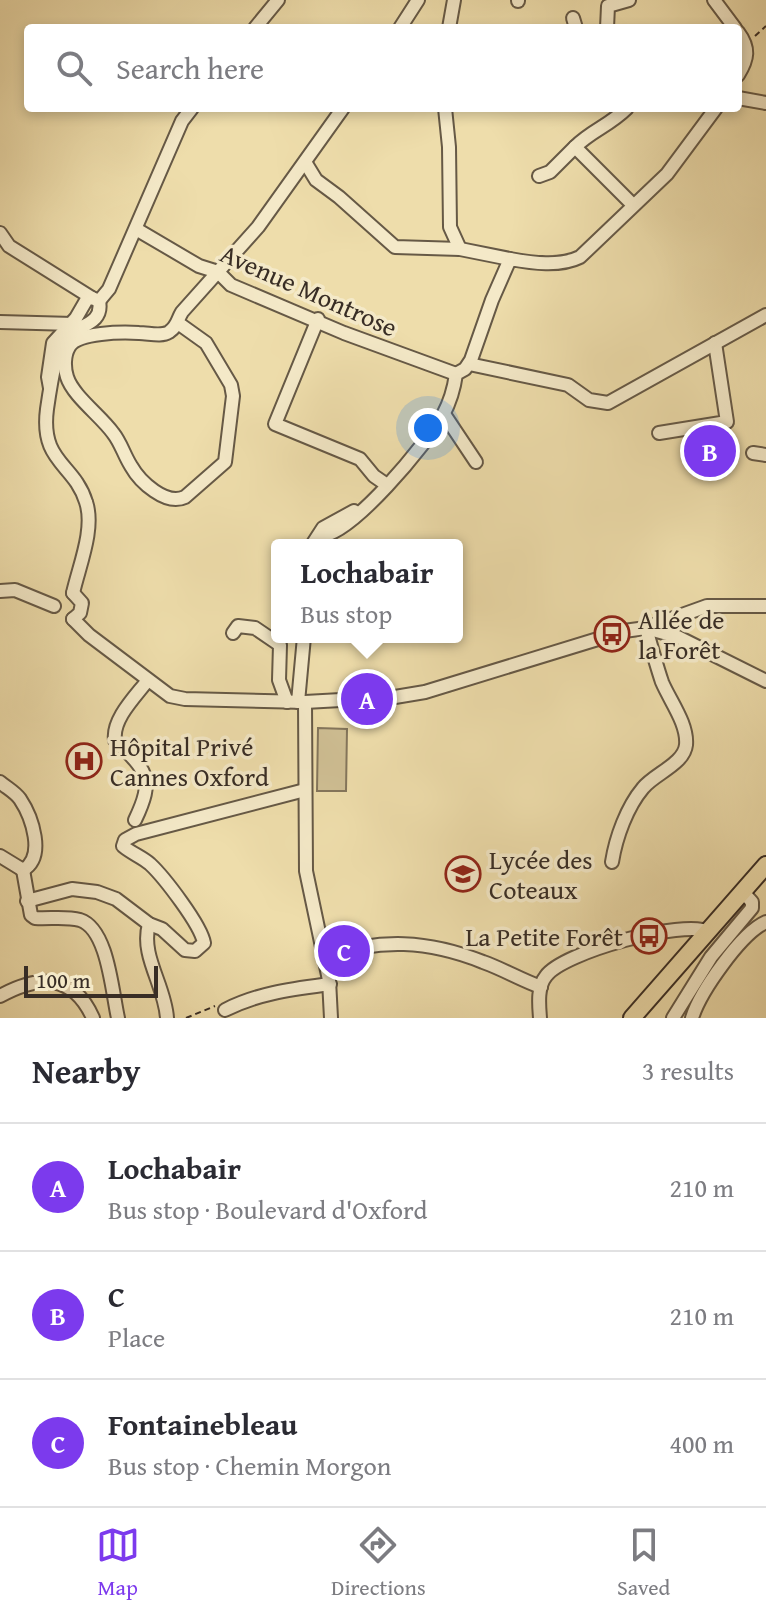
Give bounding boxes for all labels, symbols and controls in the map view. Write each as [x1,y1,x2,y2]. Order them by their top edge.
search box [24,24,742,112]
icon: search [52,46,96,90]
text: Search here [116,46,264,90]
street label: Avenue Montrose [214,234,404,346]
your location [408,408,448,448]
pin: B [684,421,736,481]
popup [271,539,463,643]
text: Lochabair [301,550,433,594]
text: Bus stop [301,594,392,633]
place label: Allée de la Forêt [638,600,725,669]
bus stop icon: Allée de la Forêt [593,615,631,653]
pin: A [341,669,393,729]
place label: Hôpital Privé Cannes Oxford [110,727,269,796]
hospital icon: Hôpital Privé Cannes Oxford [65,742,103,780]
place label: Lycée des Coteaux [489,840,593,909]
school or university icon: Lycée des Coteaux [444,855,482,893]
place label: La Petite Forêt [466,917,623,956]
bus stop icon: La Petite Forêt [630,917,668,955]
pin: C [318,921,370,981]
scale bar [24,962,158,998]
text: 100 m [36,964,91,996]
text: Nearby [32,1046,141,1095]
text: 3 results [642,1051,734,1090]
text: Lochabair [108,1146,241,1190]
text: A [50,1168,66,1207]
text: 210 m [669,1168,734,1207]
text: Bus stop · Boulevard d'Oxford [108,1190,427,1229]
text: C [108,1274,125,1318]
text: B [50,1296,66,1335]
text: 210 m [669,1296,734,1335]
text: Place [108,1318,165,1357]
text: Fontainebleau [108,1402,298,1446]
text: C [51,1424,65,1463]
text: 400 m [669,1424,734,1463]
text: Bus stop · Chemin Morgon [108,1446,391,1485]
tab: Map [96,1523,140,1603]
tab: Directions [331,1523,426,1603]
tab: Saved [617,1523,670,1603]

